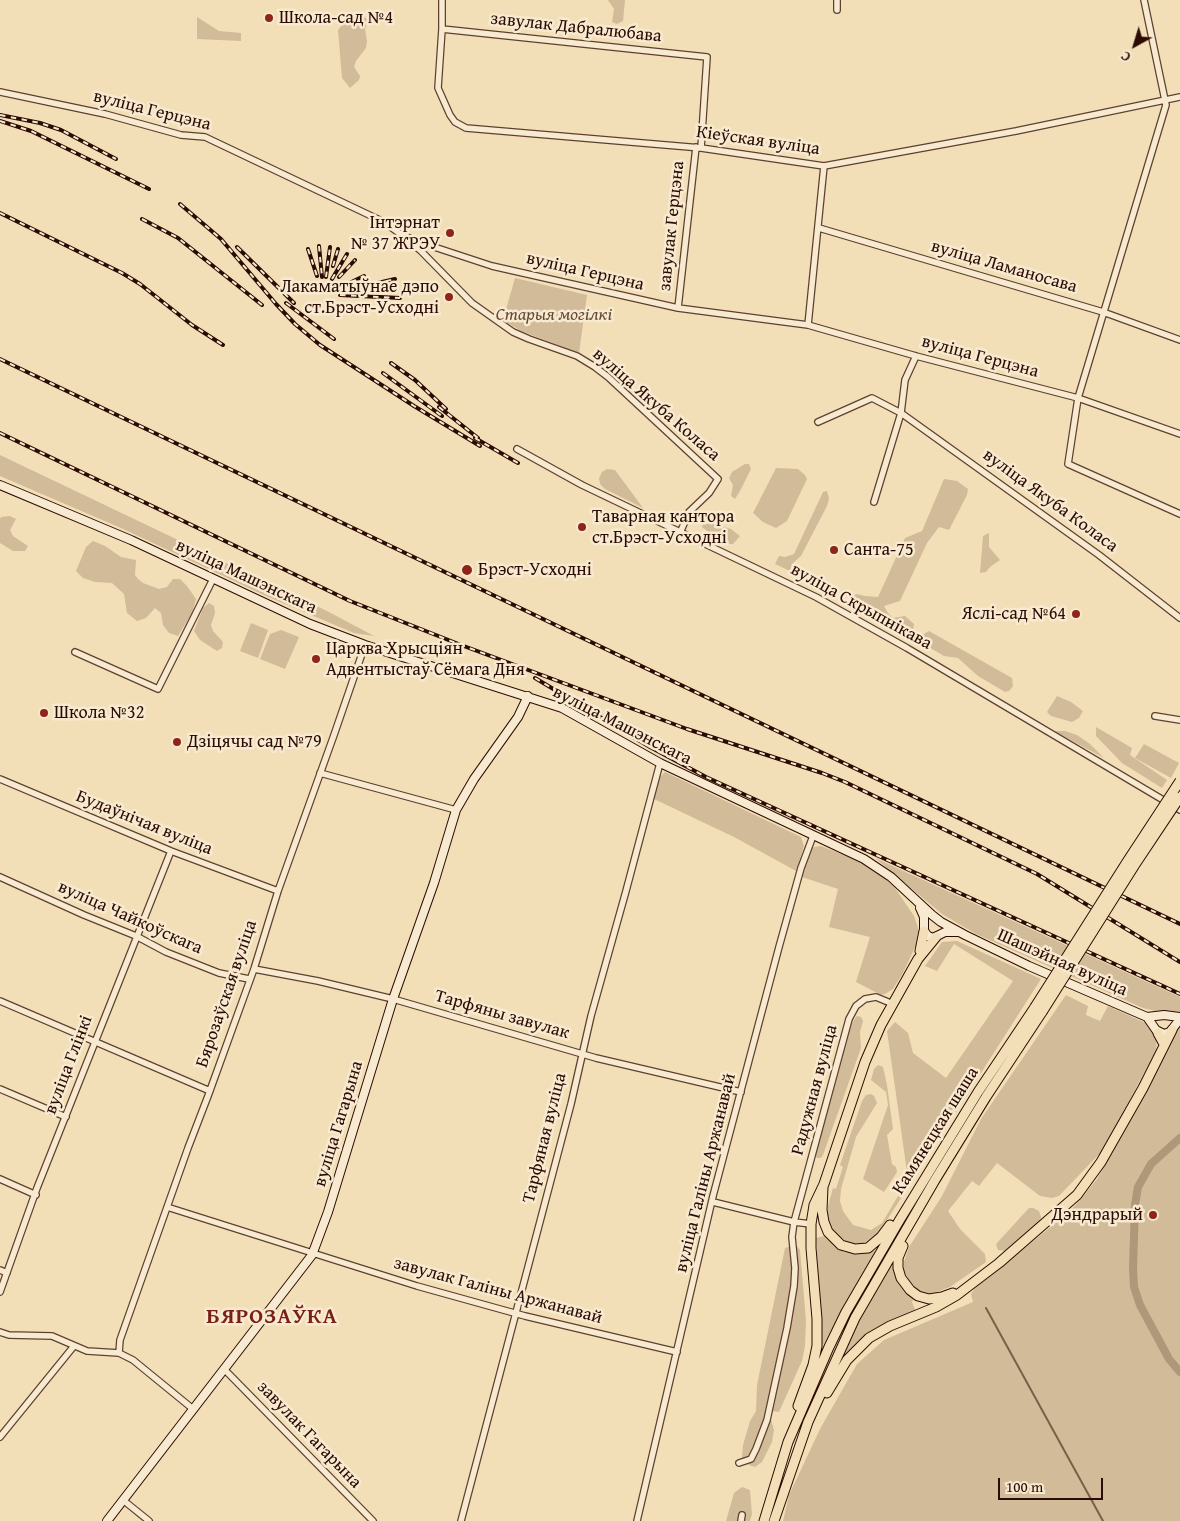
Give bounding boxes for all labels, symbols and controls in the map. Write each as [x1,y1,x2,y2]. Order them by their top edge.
place label: Школа-сад №4 [279,7,393,29]
street label: завулак Дабралюбава [489,8,663,48]
marker: Школа-сад №4 [263,12,275,24]
north arrow [1110,20,1160,70]
text: С [1116,46,1135,67]
street label: вуліца Герцэна [91,86,213,136]
street label: Кіеўская вуліца [695,122,821,160]
street label: завулак Герцэна [654,160,690,292]
place label: Інтэрнат № 37 ЖРЭУ [351,212,440,254]
marker: Інтэрнат № 37 ЖРЭУ [444,227,456,239]
street label: вуліца Ламаносава [929,236,1079,298]
street label: вуліца Герцэна [524,248,646,296]
place label: Лакаматыўнае дэпо ст.Брэст-Усходні [280,276,439,318]
marker: Лакаматыўнае дэпо ст.Брэст-Усходні [443,291,455,303]
park label: Старыя могілкі [496,304,612,326]
street label: вуліца Герцэна [919,331,1041,383]
street label: вуліца Якуба Коласа [588,344,724,466]
street label: вуліца Якуба Коласа [978,445,1122,557]
place label: Таварная кантора ст.Брэст-Усходні [592,506,734,548]
marker: Таварная кантора ст.Брэст-Усходні [576,521,588,533]
street label: вуліца Машэнскага [172,535,320,619]
place label: Санта-75 [844,539,914,561]
marker: Санта-75 [828,544,840,556]
place label: Брэст-Усходні [478,559,592,581]
street label: вуліца Скрыпнікава [787,559,935,655]
marker: Брэст-Усходні [460,563,474,577]
place label: Яслі-сад №64 [962,603,1066,625]
marker: Яслі-сад №64 [1070,608,1082,620]
place label: Царква Хрысціян Адвентыстаў Сёмага Дня [326,638,525,681]
marker: Царква Хрысціян Адвентыстаў Сёмага Дня [310,653,322,665]
street label: вуліца Машэнскага [549,682,695,770]
place label: Школа №32 [54,702,144,724]
marker: Школа №32 [38,707,50,719]
place label: Дзіцячы сад №79 [187,731,322,753]
marker: Дзіцячы сад №79 [171,736,183,748]
street label: Будаўнічая вуліца [73,786,215,860]
street label: вуліца Чайкоўскага [54,876,206,960]
street label: Бярозаўская вуліца [192,917,262,1071]
street label: Шашэйная вуліца [994,925,1130,1001]
street label: Тарфяны завулак [432,985,572,1045]
street label: вуліца Глінкі [40,1012,98,1118]
street label: Радужная вуліца [787,1022,843,1158]
street label: вуліца Гагарына [310,1058,368,1190]
street label: Камянецкая шаша [888,1063,984,1199]
street label: Тарфяная вуліца [518,1071,572,1205]
street label: вуліца Галіны Аржанавай [671,1071,741,1275]
place label: Дэндрарый [1052,1204,1143,1226]
marker: Дэндрарый [1147,1209,1159,1221]
street label: завулак Галіны Аржанавай [391,1253,605,1329]
district label: БЯРОЗАЎКА [205,1304,339,1330]
street label: завулак Гагарына [252,1377,366,1493]
scale bar [1000,1468,1105,1500]
text: 100 m [1006,1476,1043,1497]

